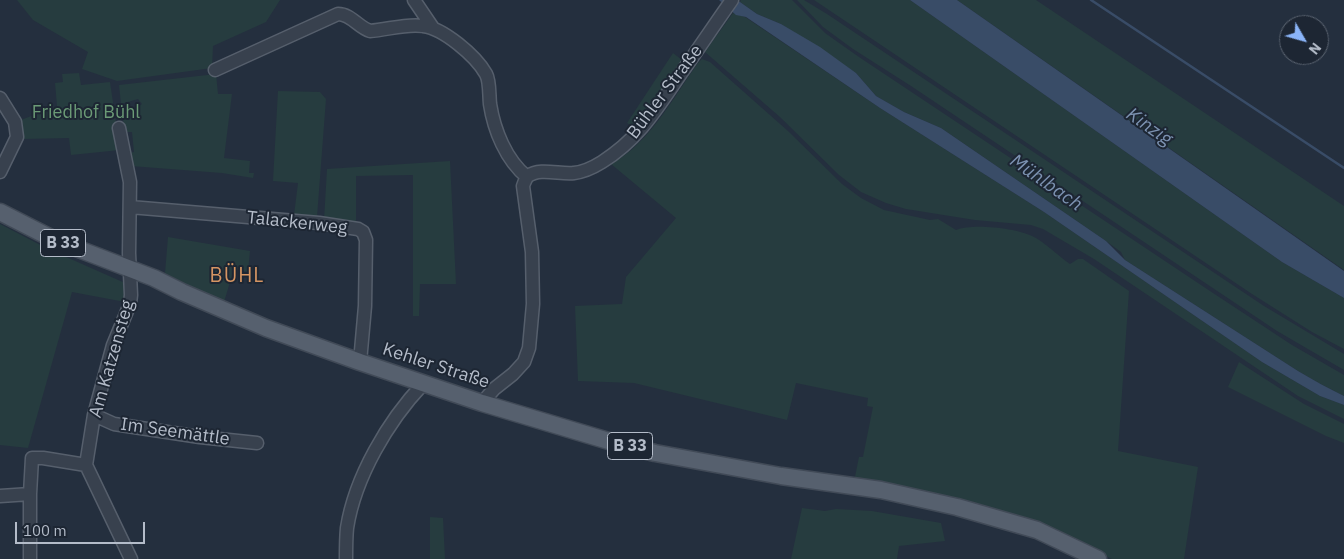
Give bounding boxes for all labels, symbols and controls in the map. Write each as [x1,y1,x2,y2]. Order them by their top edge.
north arrow [1279,15,1329,65]
text: N [1305,39,1325,58]
street label: Bühler Straße [623,41,707,143]
park label: Friedhof Bühl [32,102,140,124]
water label: Kinzig [1122,103,1176,151]
water label: Mühlbach [1005,150,1087,216]
street label: Talackerweg [246,207,348,239]
road number: B 33 [40,230,86,256]
district label: BÜHL [209,264,265,288]
street label: Am Katzensteg [85,298,139,420]
street label: Kehler Straße [380,339,492,393]
street label: Im Seemättle [119,414,231,450]
road number: B 33 [608,432,652,460]
scale bar [18,512,148,544]
text: 100 m [23,521,67,540]

